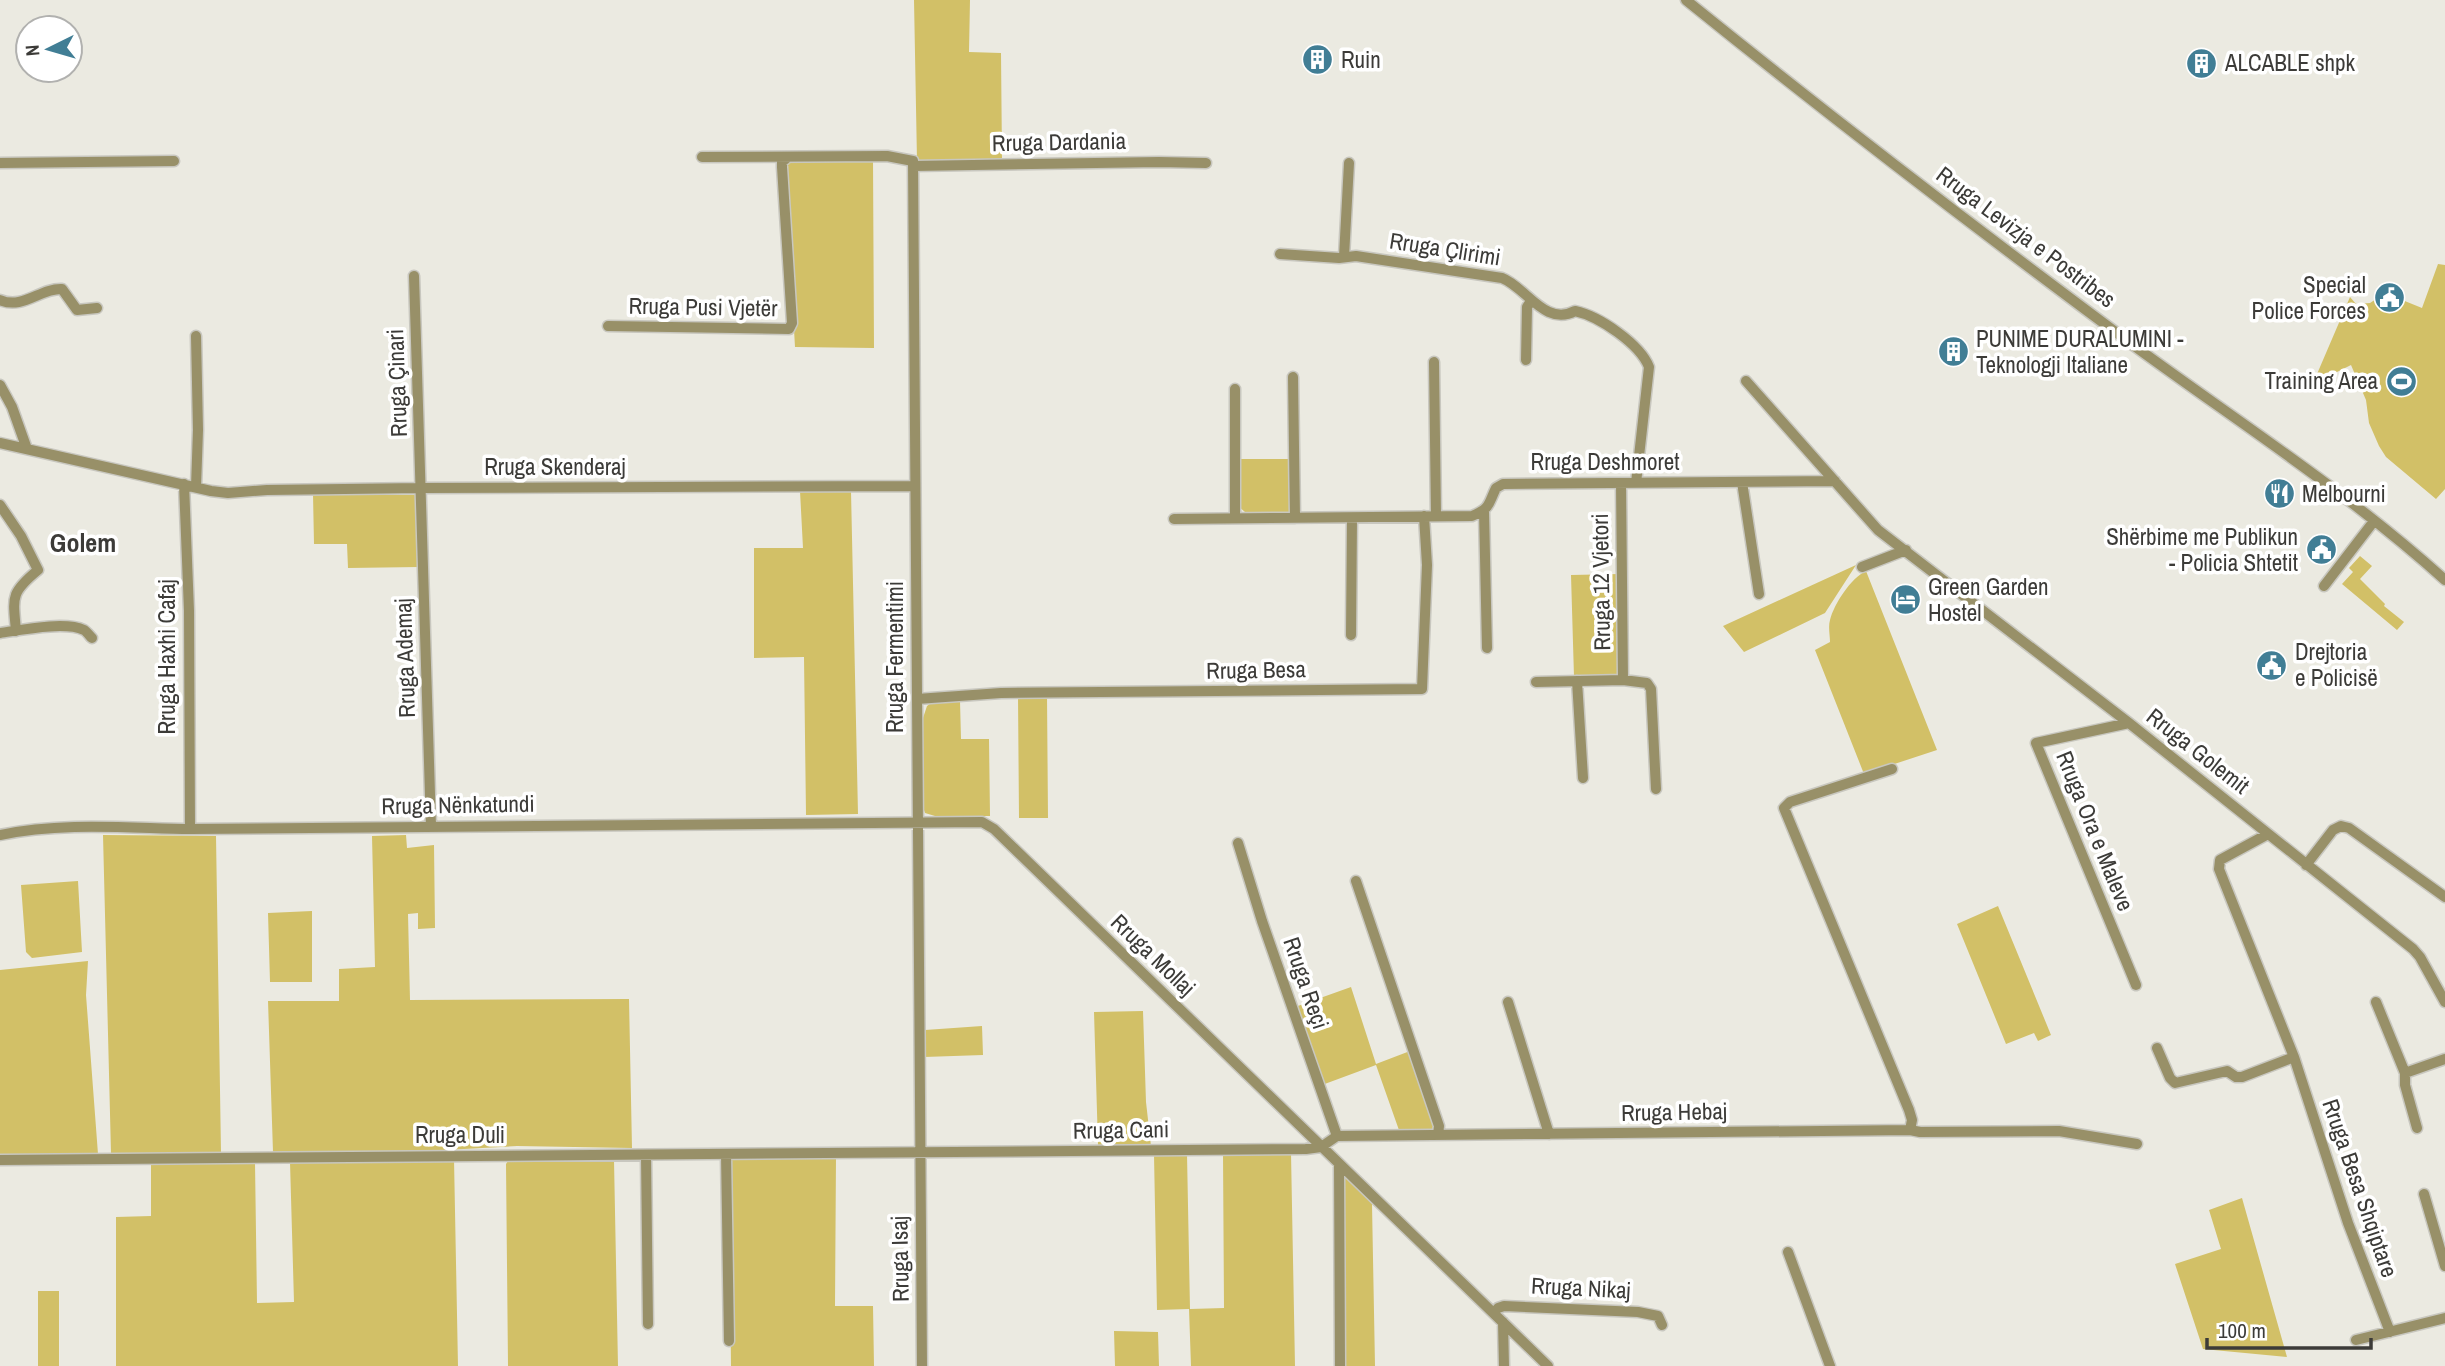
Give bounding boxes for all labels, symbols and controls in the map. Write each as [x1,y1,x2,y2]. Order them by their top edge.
north arrow [14,14,84,84]
building icon: Ruin [1301,43,1335,77]
text: N [19,44,46,57]
place label: Ruin [1341,44,1381,75]
building icon: ALCABLE shpk [2185,46,2219,80]
place label: ALCABLE shpk [2224,47,2356,78]
street label: Rruga Dardania [992,125,1127,158]
street label: Rruga Levizja e Postribes [1930,159,2122,314]
street label: Rruga Çlirimi [1387,224,1503,273]
place label: Special Police Forces [2252,269,2366,326]
public building icon: Special Police Forces [2372,281,2406,315]
street label: Rruga Pusi Vjetër [628,290,778,323]
place label: PUNIME DURALUMINI - Teknologji Italiane [1976,323,2184,380]
street label: Rruga Çinari [379,329,414,438]
building icon: PUNIME DURALUMINI - Teknologji Italiane [1936,335,1970,369]
sports icon: Training Area [2384,364,2418,398]
place label: Training Area [2264,365,2378,396]
street label: Rruga Deshmoret [1531,446,1679,477]
street label: Rruga Skenderaj [484,451,626,482]
restaurant icon: Melbourni [2262,477,2296,511]
place label: Melbourni [2302,478,2386,509]
street label: Rruga 12 Vjetori [1584,513,1617,651]
place label: Shërbime me Publikun - Policia Shtetit [2106,521,2298,578]
district label: Golem [50,525,116,560]
public building icon: Shërbime me Publikun - Policia Shtetit [2304,533,2338,567]
place label: Green Garden Hostel [1928,571,2049,628]
street label: Rruga Haxhi Cafaj [151,579,182,735]
street label: Rruga Fermentimi [879,581,910,733]
hotel icon: Green Garden Hostel [1888,583,1922,617]
street label: Rruga Ademaj [387,598,422,718]
place label: Drejtoria e Policisë [2295,636,2378,693]
public building icon: Drejtoria e Policisë [2255,648,2289,682]
street label: Rruga Besa [1206,653,1307,686]
street label: Rruga Golemit [2140,701,2256,801]
street label: Rruga Ora e Maleve [2049,746,2142,915]
street label: Rruga Nënkatundi [381,788,535,821]
street label: Rruga Mollaj [1105,907,1202,1003]
street label: Rruga Reçi [1276,933,1337,1033]
street label: Rruga Hebaj [1621,1095,1727,1128]
street label: Rruga Besa Shqiptare [2315,1095,2406,1281]
street label: Rruga Cani [1073,1113,1169,1146]
street label: Rruga Duli [415,1119,505,1150]
street label: Rruga Isaj [883,1216,916,1302]
street label: Rruga Nikaj [1530,1269,1632,1306]
scale bar [2207,1306,2372,1350]
text: 100 m [2218,1316,2266,1345]

